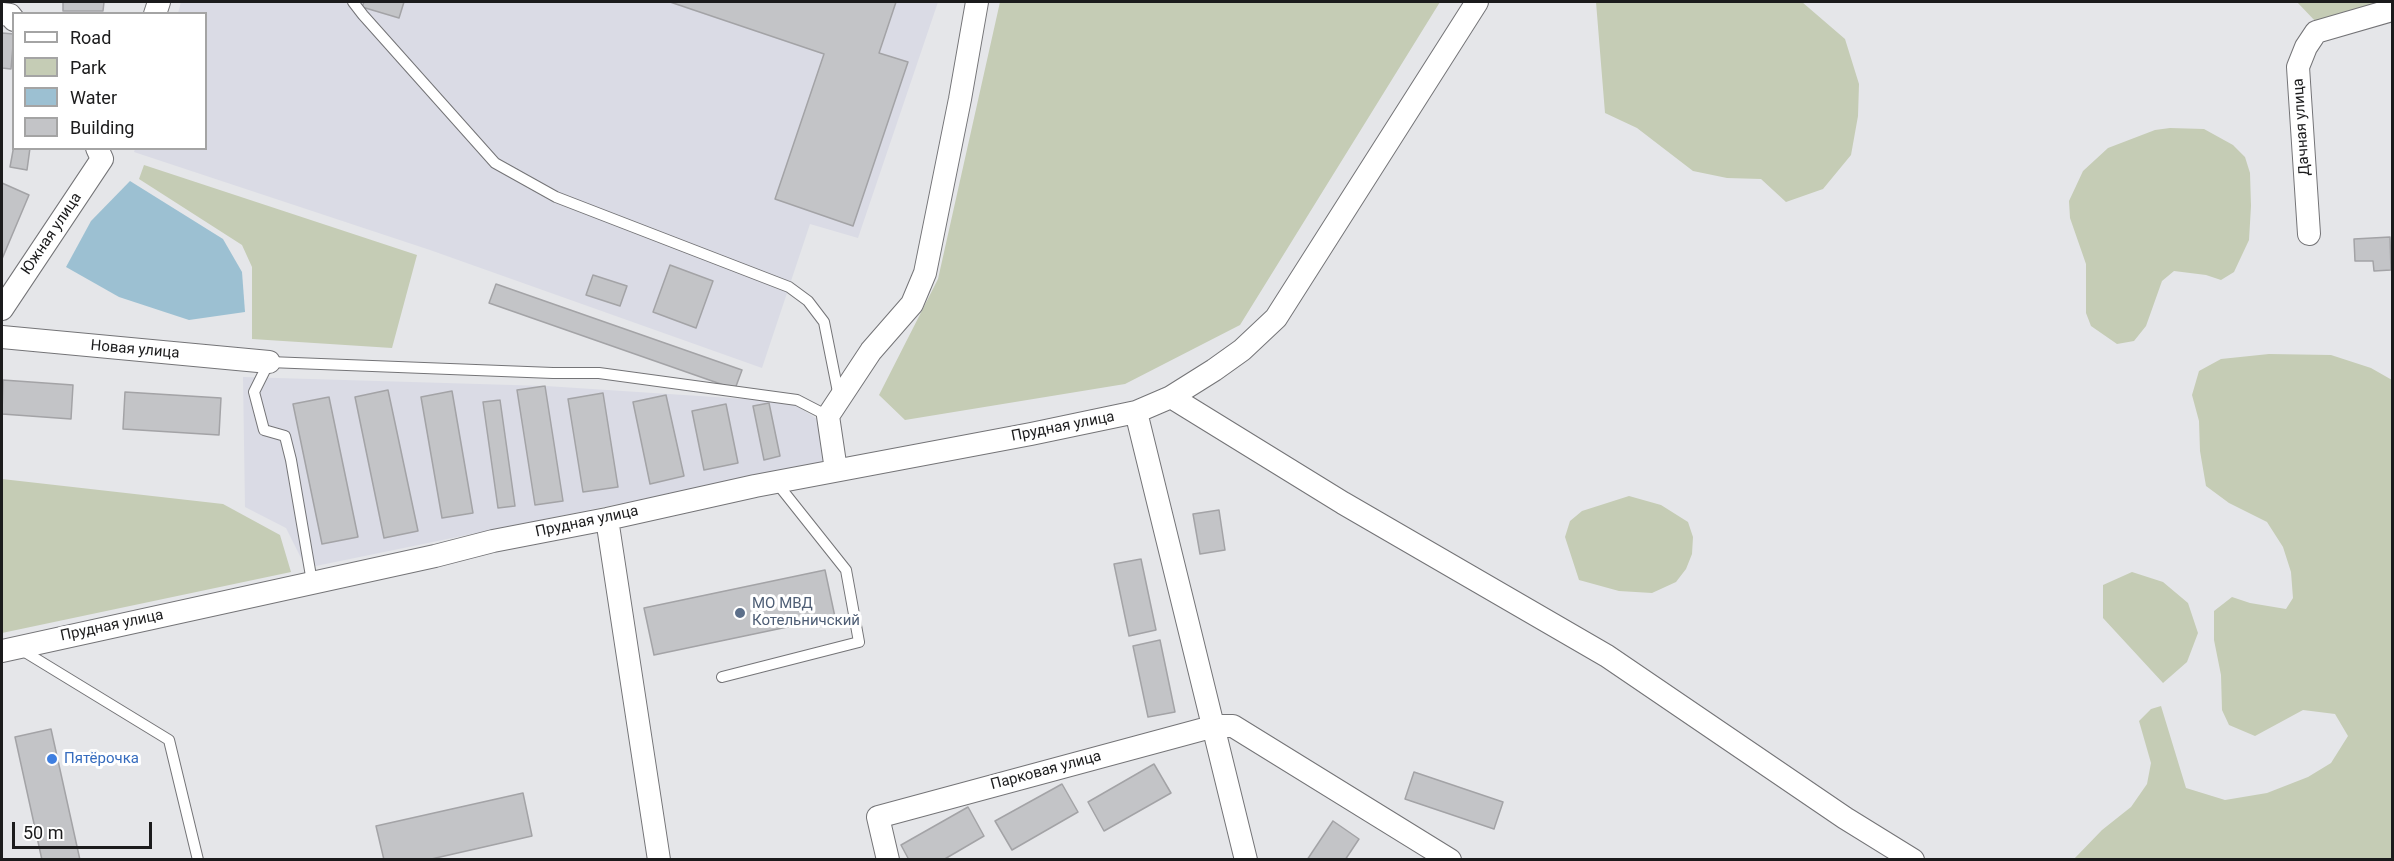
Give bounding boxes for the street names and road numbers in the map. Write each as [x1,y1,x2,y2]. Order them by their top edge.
street label: Дачная улица [2290,78,2314,176]
street label: Южная улица [18,190,86,278]
street label: Новая улица [90,337,180,363]
street label: Прудная улица [1010,408,1116,446]
street label: Прудная улица [534,502,640,542]
street label: Прудная улица [59,606,165,646]
street label: Парковая улица [989,748,1103,794]

